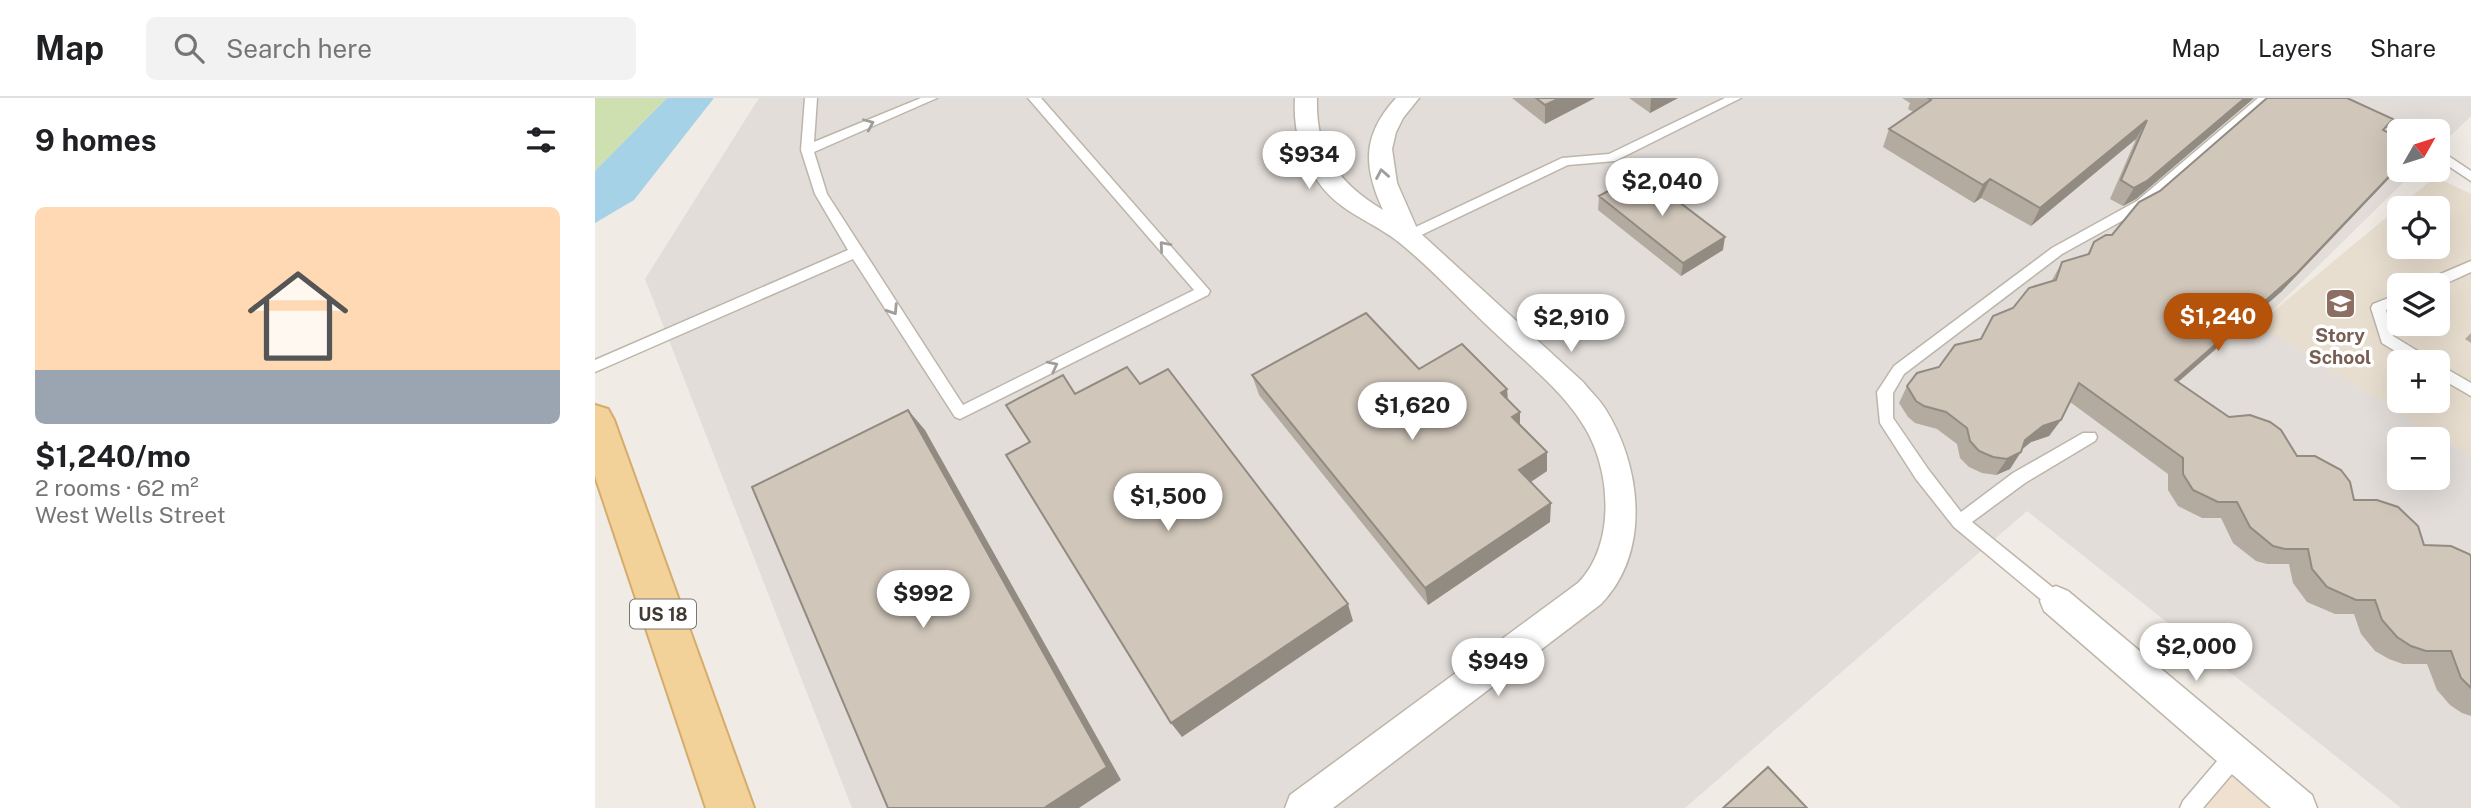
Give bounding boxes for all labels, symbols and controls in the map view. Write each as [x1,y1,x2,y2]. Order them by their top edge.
search box [146,17,636,80]
text: Map [35,29,104,67]
icon: search [170,29,208,67]
text: Search here [226,33,372,64]
text: Map [2171,34,2220,62]
text: Layers [2258,34,2332,62]
text: Share [2370,34,2436,62]
one-way arrow [862,118,875,132]
north arrow [2387,119,2450,182]
map controls [2387,119,2450,490]
icon: filters [522,121,560,159]
text: 9 homes [35,122,157,158]
pin: $934 [1268,132,1350,191]
text: $934 [1278,140,1340,167]
pin: $2,040 [1605,158,1719,218]
text: $2,040 [1621,167,1703,194]
one-way arrow [1375,168,1390,180]
button: locate [2387,196,2450,259]
one-way arrow [1160,241,1172,254]
icon: home [235,253,361,379]
button: layers [2387,273,2450,336]
school or university icon: Story School [2323,287,2357,321]
pin: $2,910 [1514,294,1628,354]
pin: $1,240 [2161,294,2275,353]
one-way arrow [885,302,898,315]
text: $1,240 [2180,302,2256,329]
text: $2,910 [1533,303,1609,330]
place label: Story School [2309,324,2371,368]
button: + [2387,350,2450,413]
one-way arrow [1046,360,1058,374]
pin: $1,620 [1355,382,1469,442]
text: $1,620 [1374,391,1450,418]
button: − [2387,427,2450,490]
text: $1,240/mo [35,438,191,474]
text: 2 rooms · 62 m² [35,474,199,501]
pin: $1,500 [1111,474,1225,533]
text: $1,500 [1130,482,1206,509]
text: West Wells Street [35,501,226,528]
pin: $992 [882,570,964,630]
text: $992 [893,579,953,606]
road number: US 18 [630,600,696,628]
pin: $2,000 [2139,624,2253,683]
text: $2,000 [2156,632,2236,659]
pin: $949 [1457,638,1539,698]
text: $949 [1468,647,1528,674]

